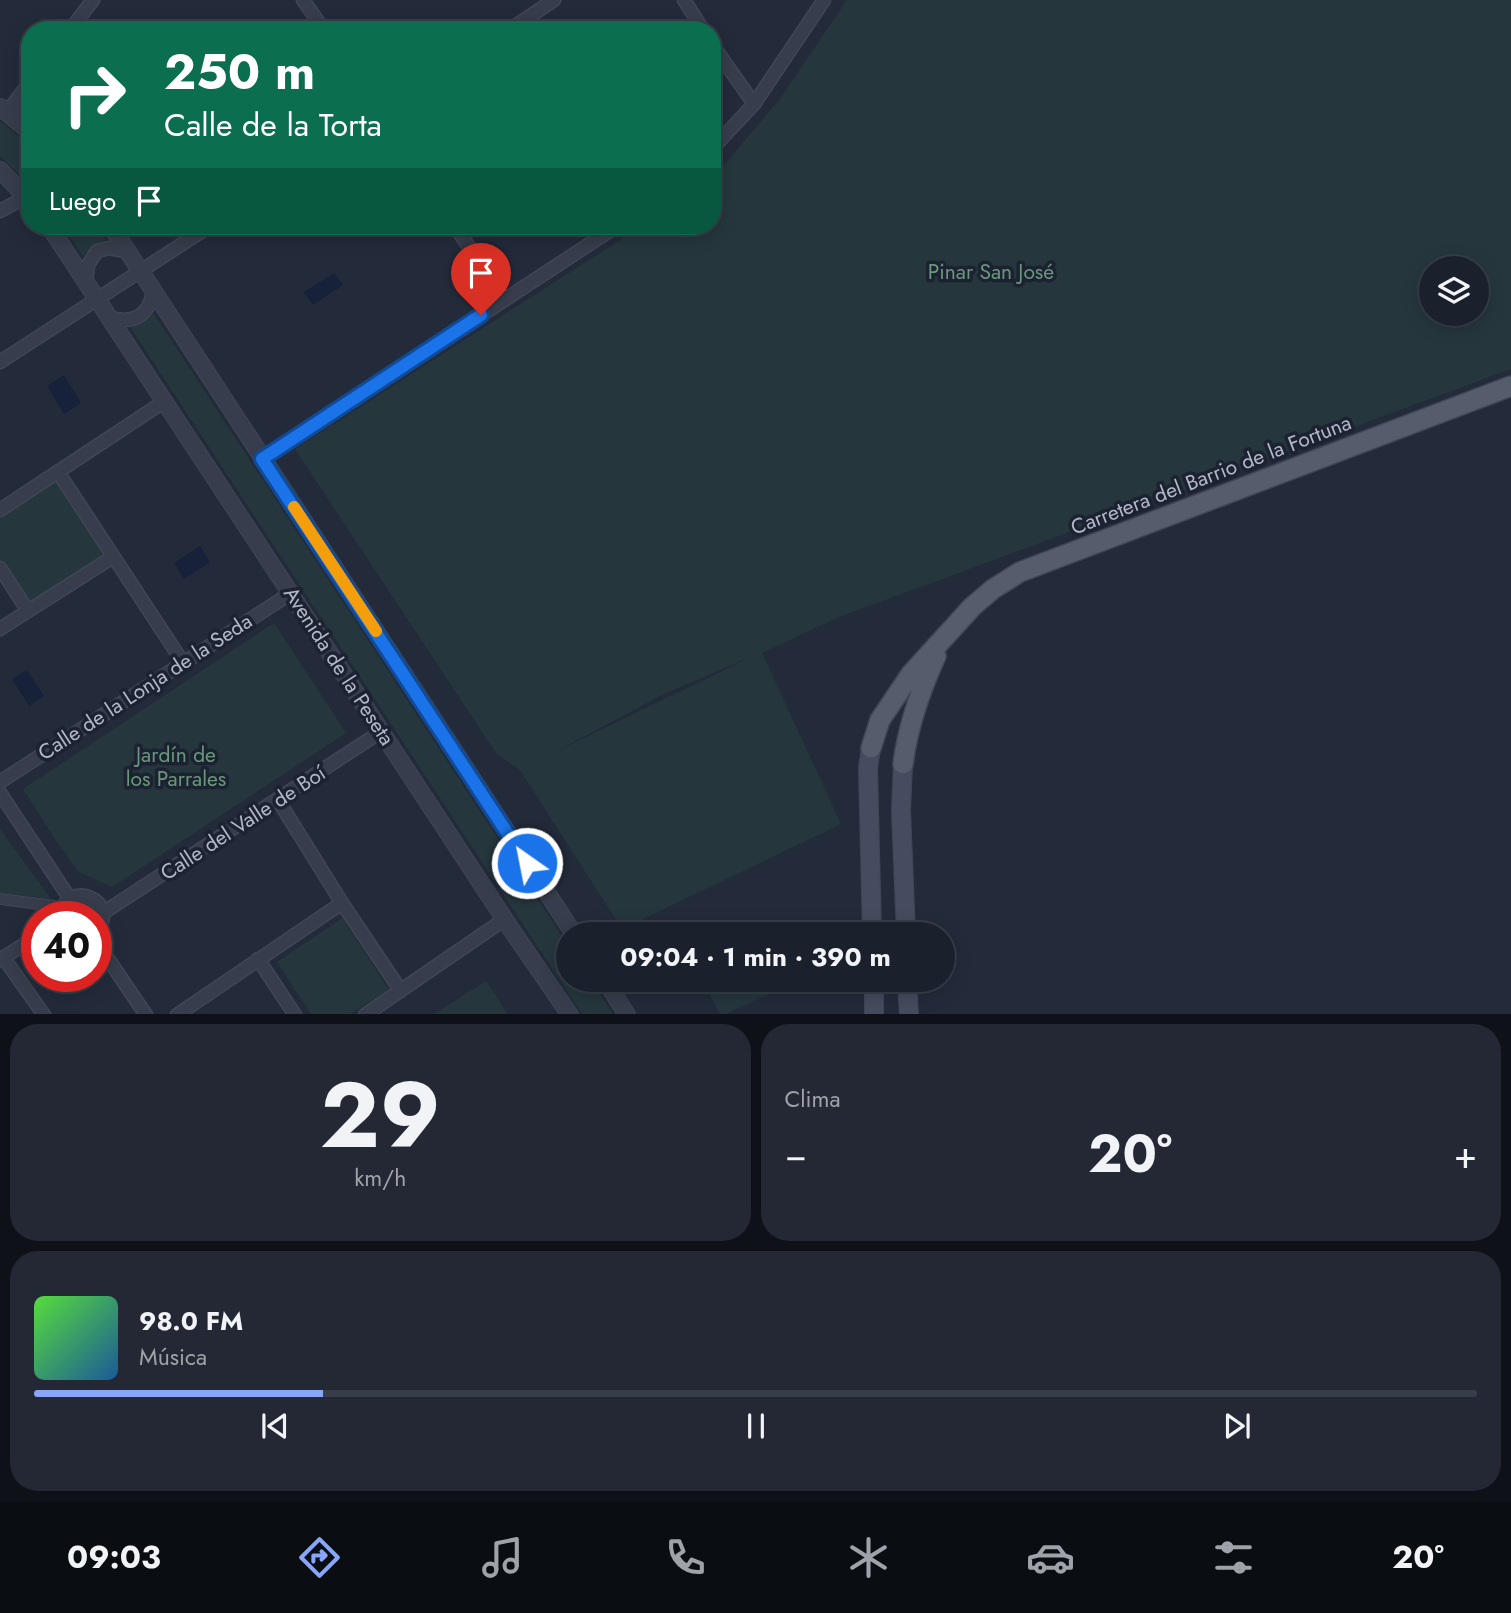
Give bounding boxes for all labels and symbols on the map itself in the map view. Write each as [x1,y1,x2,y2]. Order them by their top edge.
pin [451,243,511,315]
park label: Pinar San José [928,257,1054,287]
street label: Carretera del Barrio de la Fortuna [1066,408,1356,542]
street label: Avenida de la Peseta [276,581,402,751]
street label: Calle de la Lonja de la Seda [32,606,258,768]
park label: Jardín de los Parrales [126,740,226,794]
street label: Calle del Valle de Boí [155,757,333,888]
position arrow [490,826,564,900]
speed limit sign: 40 [21,901,112,992]

